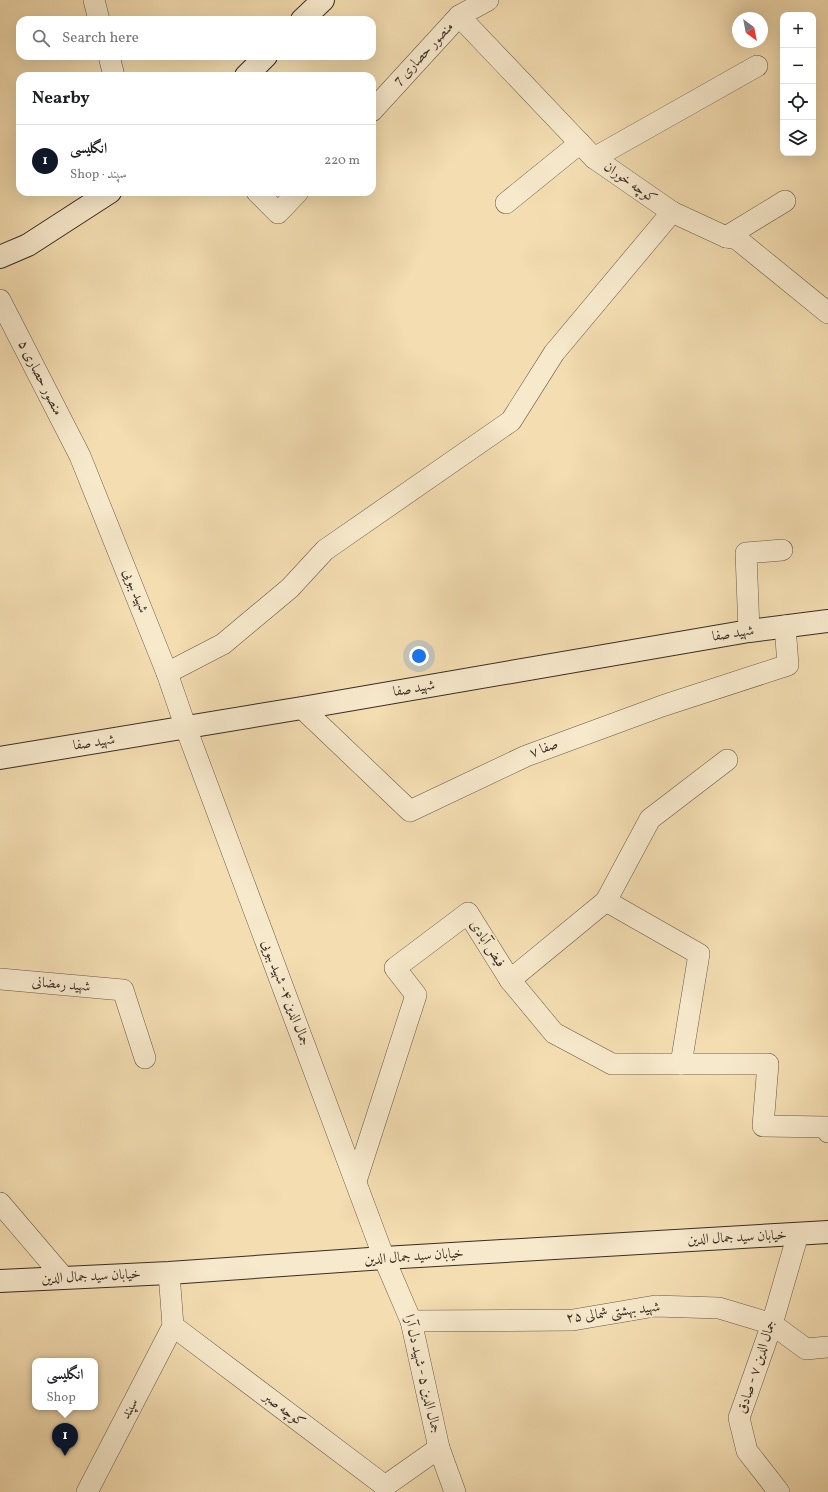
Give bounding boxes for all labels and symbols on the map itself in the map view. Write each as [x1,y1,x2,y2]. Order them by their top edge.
north arrow [732,12,768,48]
street label: منصور حصاری 7 [390,18,458,90]
street label: کوچه خوران [599,158,661,208]
street label: منصور حصاری ۵ [13,337,67,419]
street label: شهید ببویی [118,566,153,616]
street label: شهید صفا [711,621,756,647]
your location [409,646,429,666]
street label: شهید صفا [392,676,437,702]
street label: شهید صفا [72,730,117,756]
street label: صفا ۷ [527,735,561,763]
street label: فیض آبادی [465,917,509,971]
street label: جمال الدین ۴- شهید ببویی [256,937,314,1049]
street label: شهید رمضانی [31,973,91,997]
street label: خیابان سید جمال الدین [687,1226,787,1250]
street label: خیابان سید جمال الدین [364,1244,464,1270]
street label: خیابان سید جمال الدین [41,1265,141,1289]
street label: ۲۵ شهید بهشتی شمالی [565,1298,661,1328]
street label: جمال الدین ۵ - شهید دل آرا [399,1313,445,1435]
street label: جمال الدین ۷ - صادق [733,1318,781,1416]
street label: کوچه صبر [257,1387,309,1432]
street label: سپند [117,1395,143,1423]
pin: 1 [52,1423,78,1456]

